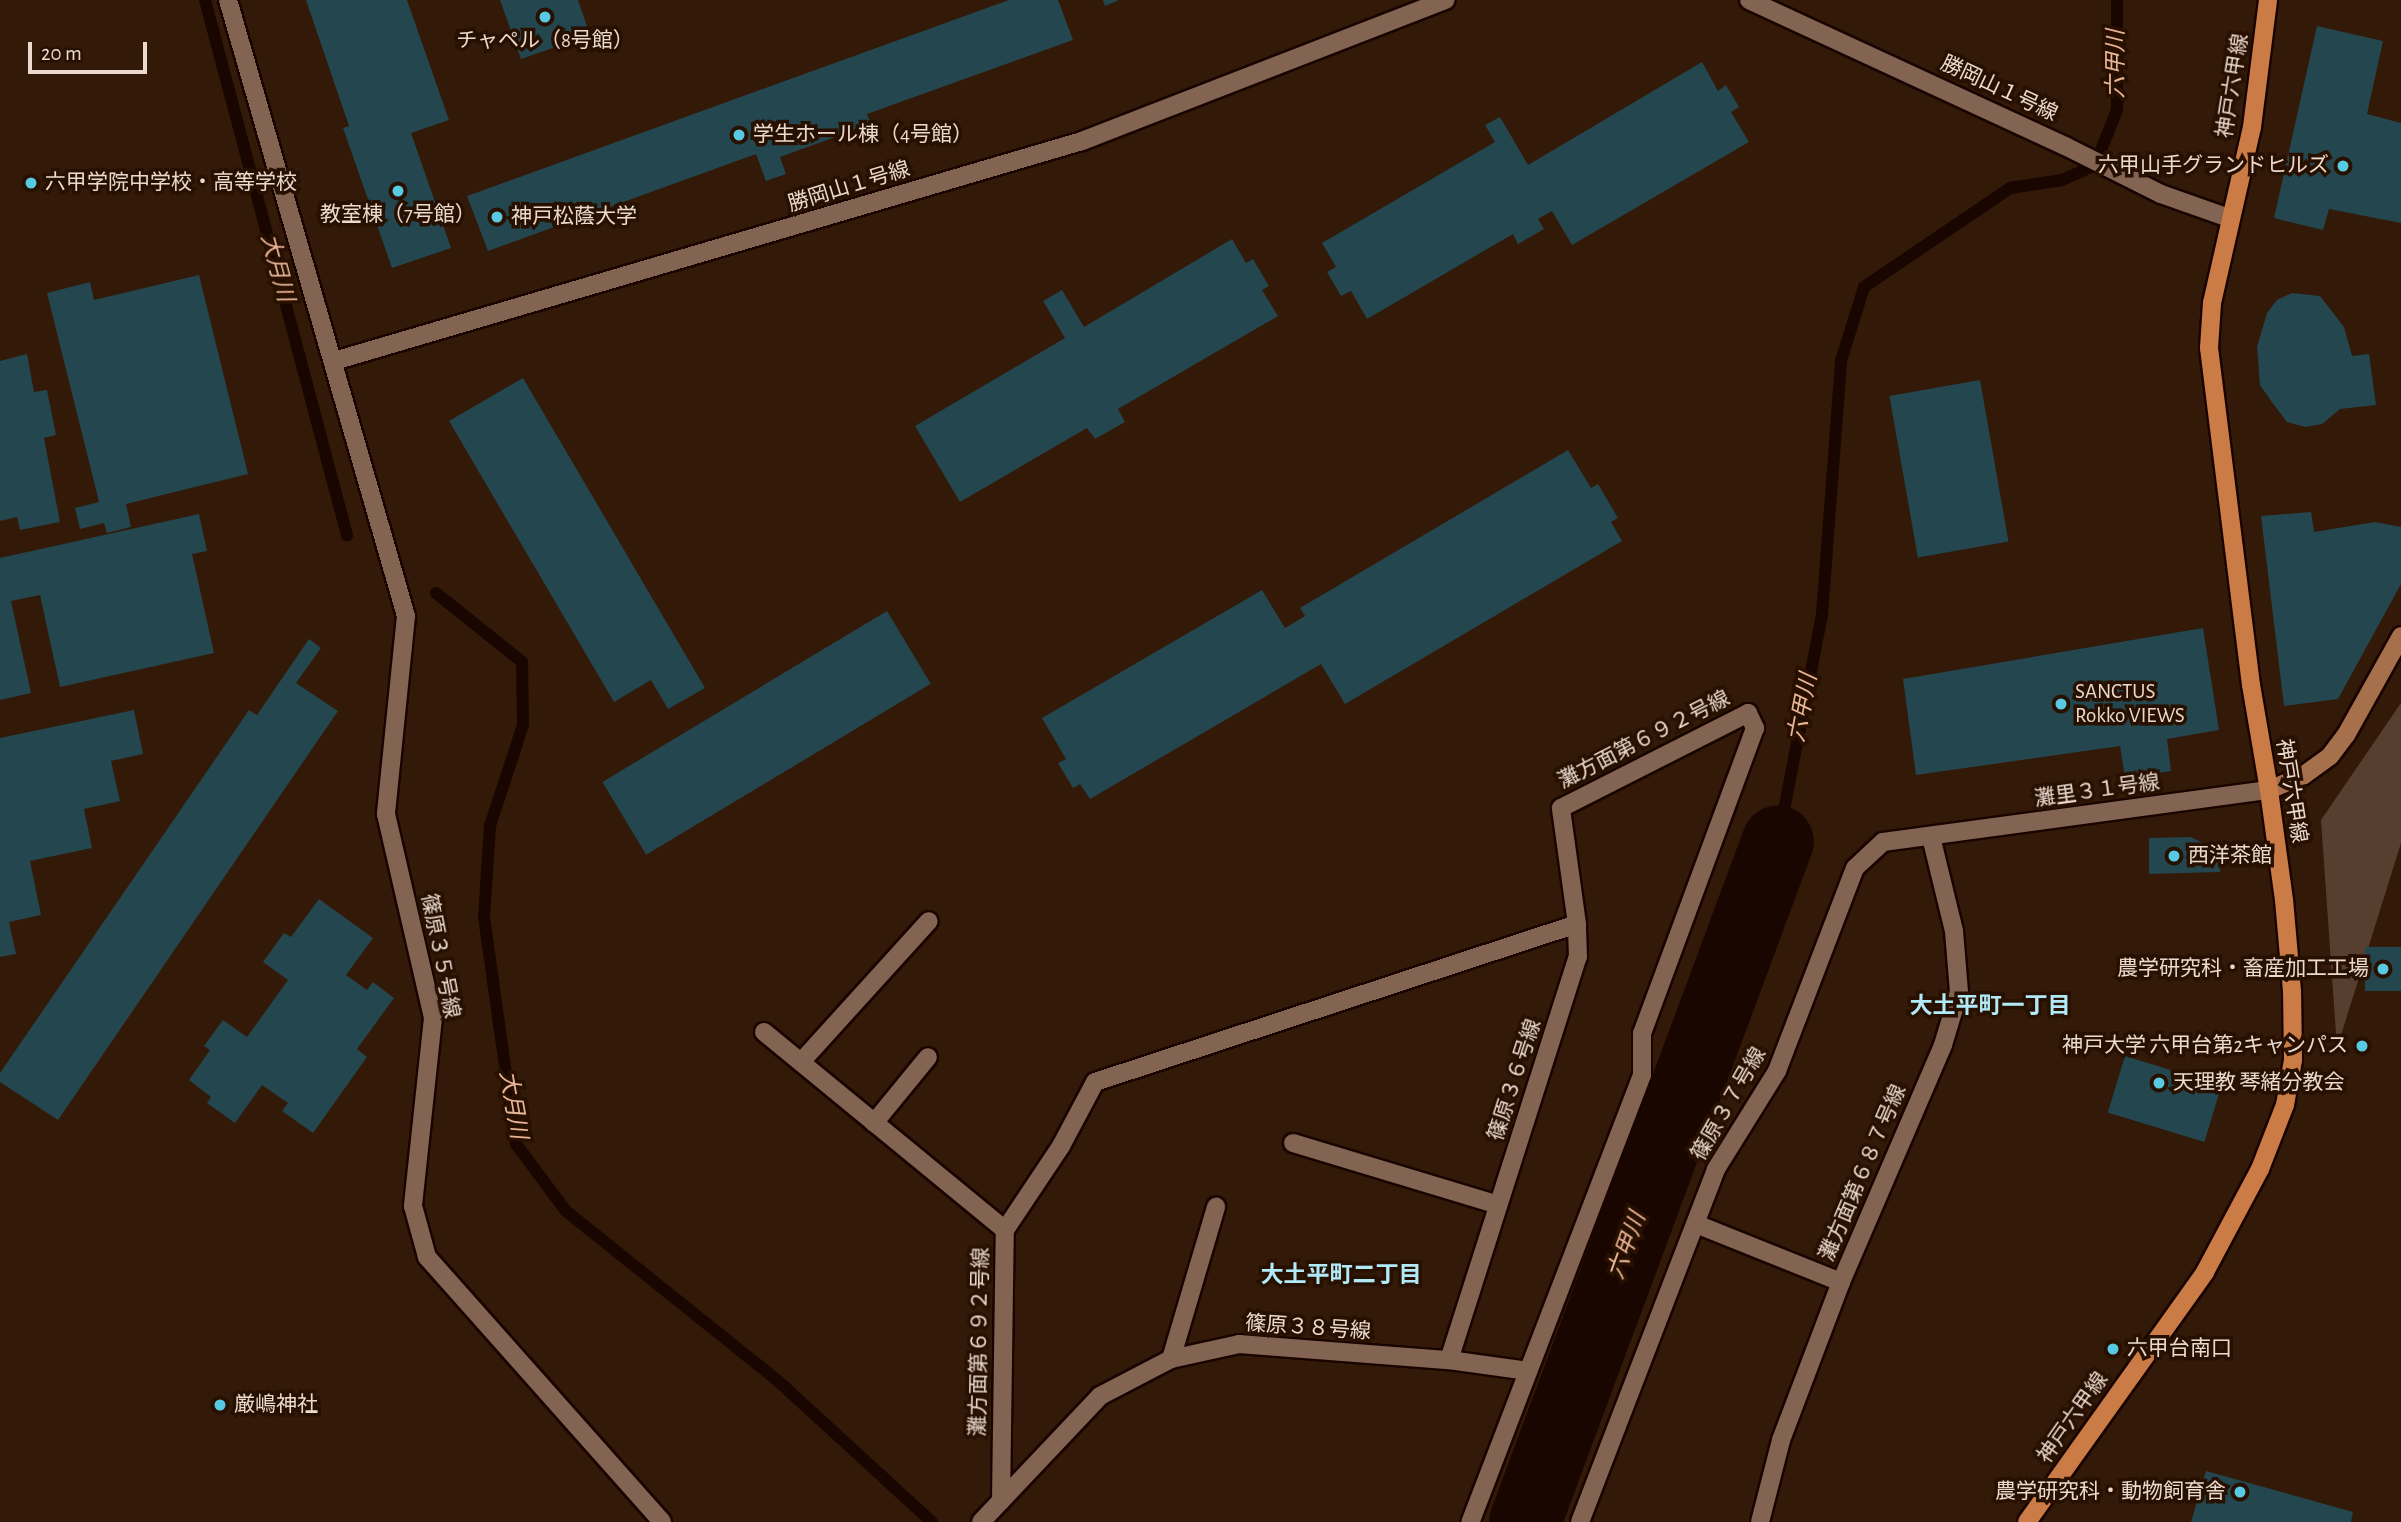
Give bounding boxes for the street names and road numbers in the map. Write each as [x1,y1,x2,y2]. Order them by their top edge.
street label: 神戸六甲線 [2212,32,2254,140]
street label: 勝岡山１号線 [1937,51,2061,127]
street label: 勝岡山１号線 [785,157,913,217]
street label: 灘方面第６９２号線 [1554,686,1734,794]
street label: 神戸六甲線 [2270,737,2312,845]
street label: 灘里３１号線 [2033,770,2161,812]
street label: 篠原３５号線 [416,892,464,1020]
street label: 篠原３６号線 [1484,1016,1546,1144]
street label: 篠原３７号線 [1687,1043,1771,1165]
street label: 灘方面第６８７号線 [1814,1081,1912,1265]
street label: 灘方面第６９２号線 [966,1247,994,1437]
street label: 篠原３８号線 [1244,1311,1372,1345]
street label: 神戸六甲線 [2033,1368,2113,1468]

